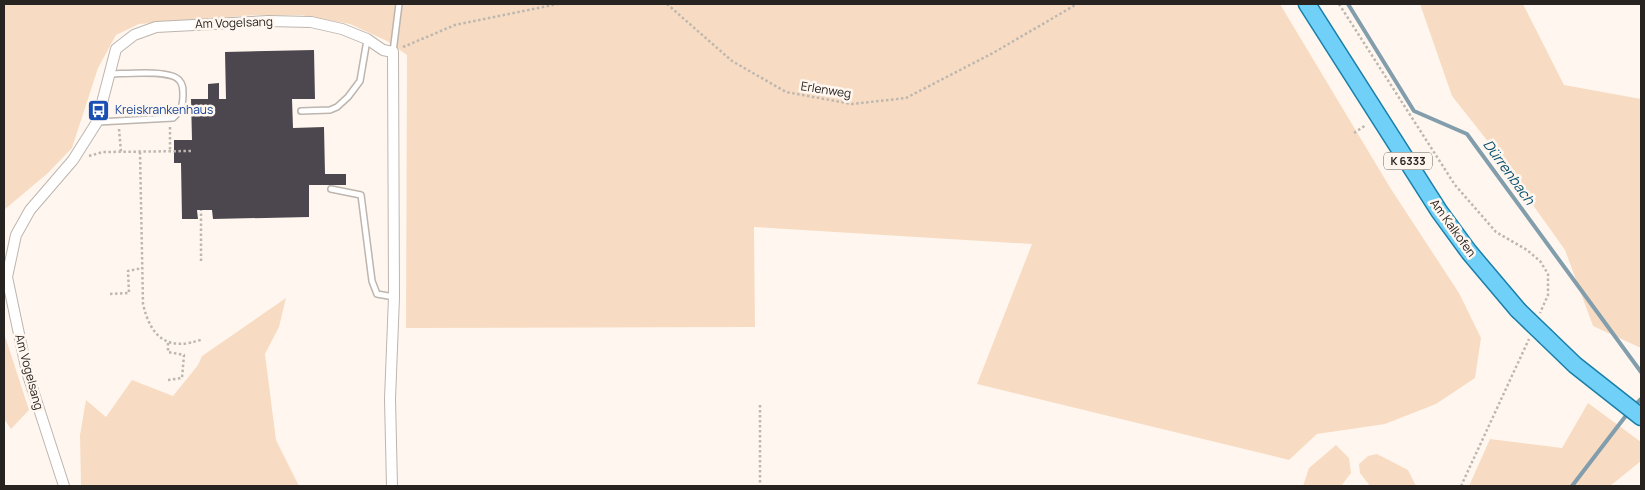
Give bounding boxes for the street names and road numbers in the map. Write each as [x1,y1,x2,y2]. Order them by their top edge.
street label: Am Vogelsang [195,13,273,32]
street label: Erlenweg [800,77,853,102]
road number: K 6333 [1384,153,1432,170]
street label: Am Kalkofen [1427,195,1480,260]
street label: Am Vogelsang [11,332,48,412]

